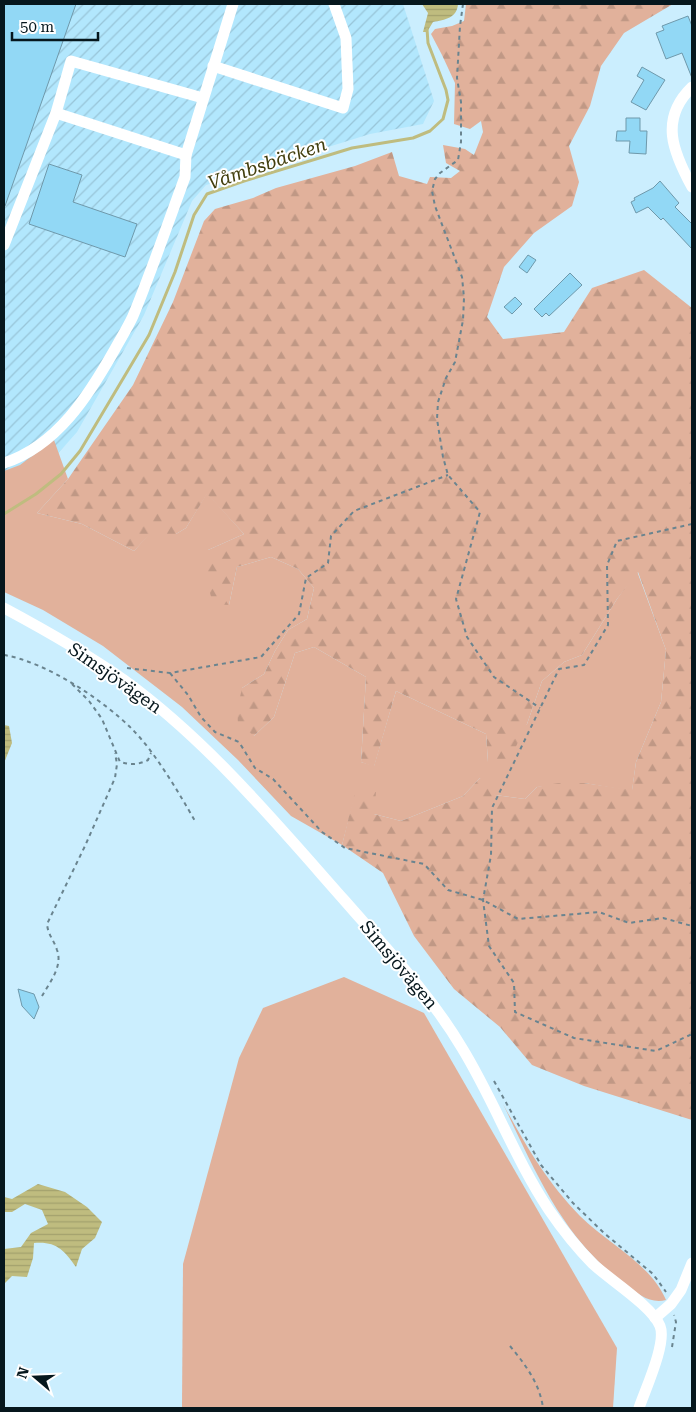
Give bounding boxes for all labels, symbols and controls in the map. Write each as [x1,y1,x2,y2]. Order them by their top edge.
scale bar [12,10,99,42]
text: 50 m [20,18,55,36]
water label: Våmbsbäcken [205,132,330,195]
street label: Simsjövägen [65,638,166,718]
street label: Simsjövägen [356,916,443,1013]
north arrow [10,1352,60,1402]
text: N [13,1365,32,1380]

